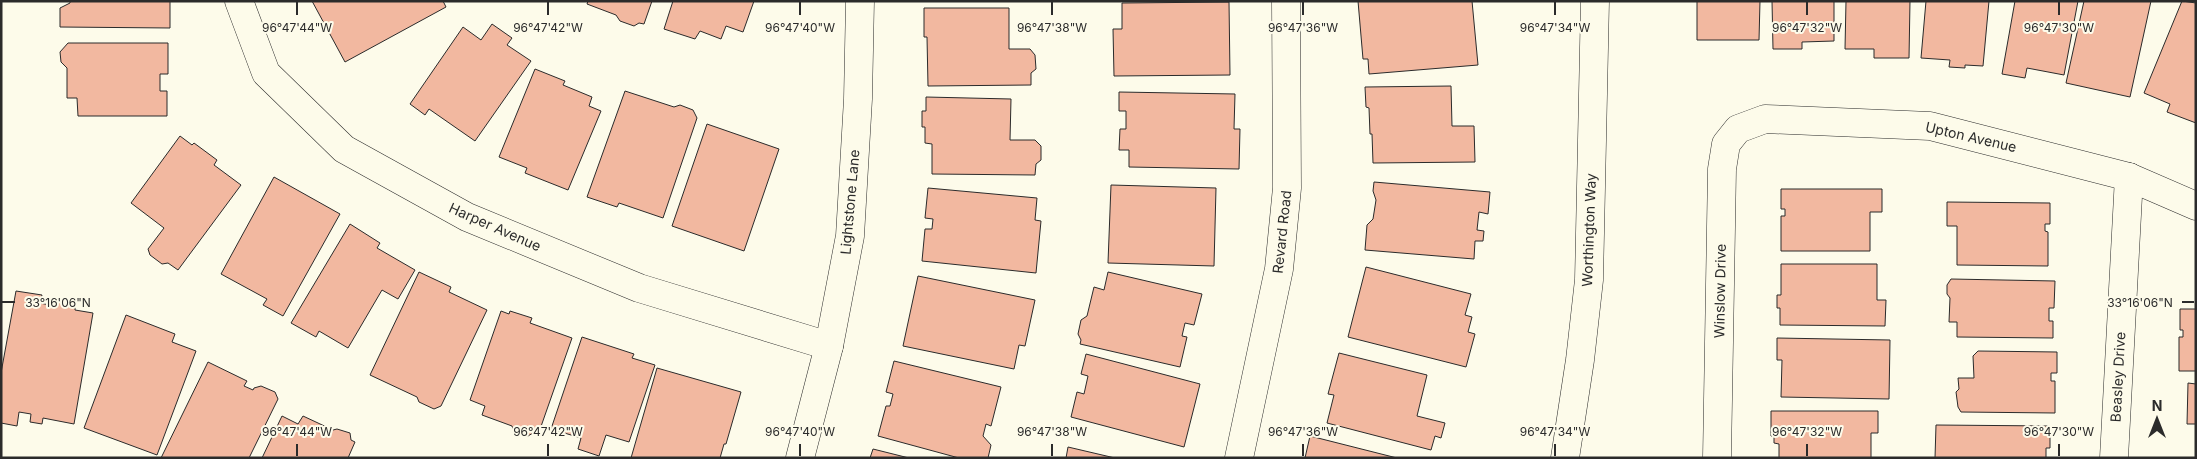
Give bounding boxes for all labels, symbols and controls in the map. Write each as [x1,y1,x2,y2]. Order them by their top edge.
text: 96°47'44"W [262,20,332,35]
text: 96°47'42"W [513,20,583,35]
text: 96°47'40"W [765,20,835,35]
text: 96°47'38"W [1017,20,1087,35]
text: 96°47'36"W [1268,20,1338,35]
text: 96°47'34"W [1520,20,1590,35]
text: 96°47'32"W [1772,20,1842,35]
text: 96°47'30"W [2024,20,2094,35]
street label: Upton Avenue [1924,118,2018,155]
street label: Lightstone Lane [836,149,863,255]
street label: Worthington Way [1578,173,1599,287]
street label: Revard Road [1269,189,1294,274]
street label: Harper Avenue [447,199,544,254]
street label: Winslow Drive [1710,244,1729,338]
text: 33°16'06"N [25,295,91,310]
text: 33°16'06"N [2107,295,2173,310]
street label: Beasley Drive [2107,331,2128,423]
north arrow [2132,394,2182,444]
text: N [2152,397,2162,414]
text: 96°47'44"W [262,424,332,439]
text: 96°47'42"W [513,424,583,439]
text: 96°47'40"W [765,424,835,439]
text: 96°47'38"W [1017,424,1087,439]
text: 96°47'36"W [1268,424,1338,439]
text: 96°47'34"W [1520,424,1590,439]
text: 96°47'32"W [1772,424,1842,439]
text: 96°47'30"W [2024,424,2094,439]

